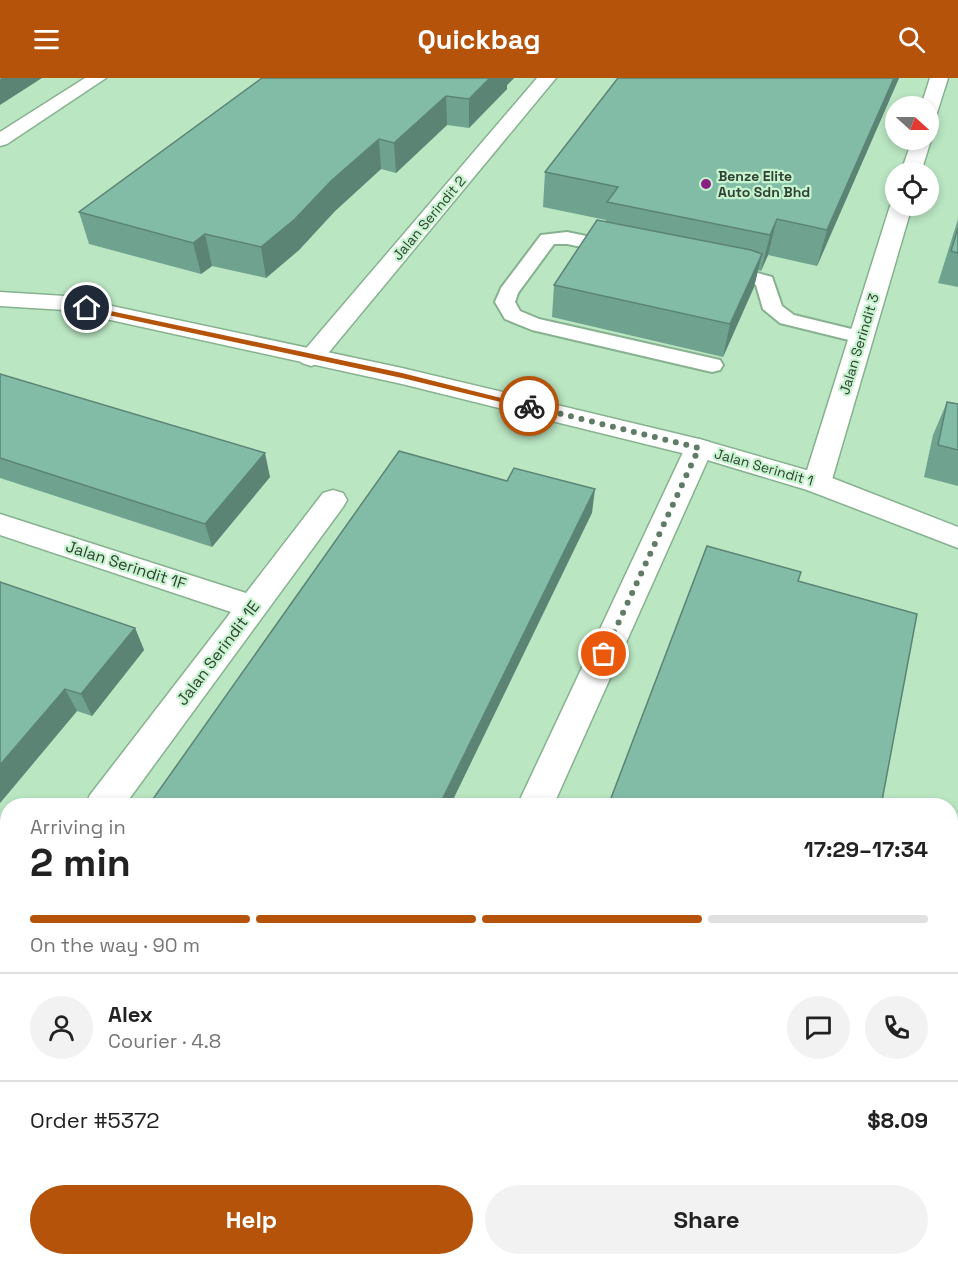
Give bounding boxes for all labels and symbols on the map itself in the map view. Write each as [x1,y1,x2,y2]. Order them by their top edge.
north arrow [885,96,939,150]
place label: Benze Elite Auto Sdn Bhd [718,167,810,201]
street label: Jalan Serindit 2 [388,172,470,264]
marker: Benze Elite Auto Sdn Bhd [699,177,713,191]
pin [61,282,112,333]
street label: Jalan Serindit 3 [835,291,883,397]
courier [499,376,559,436]
street label: Jalan Serindit 1 [712,444,816,490]
street label: Jalan Serindit 1F [63,536,189,594]
street label: Jalan Serindit 1E [172,596,264,710]
pin [578,628,629,679]

